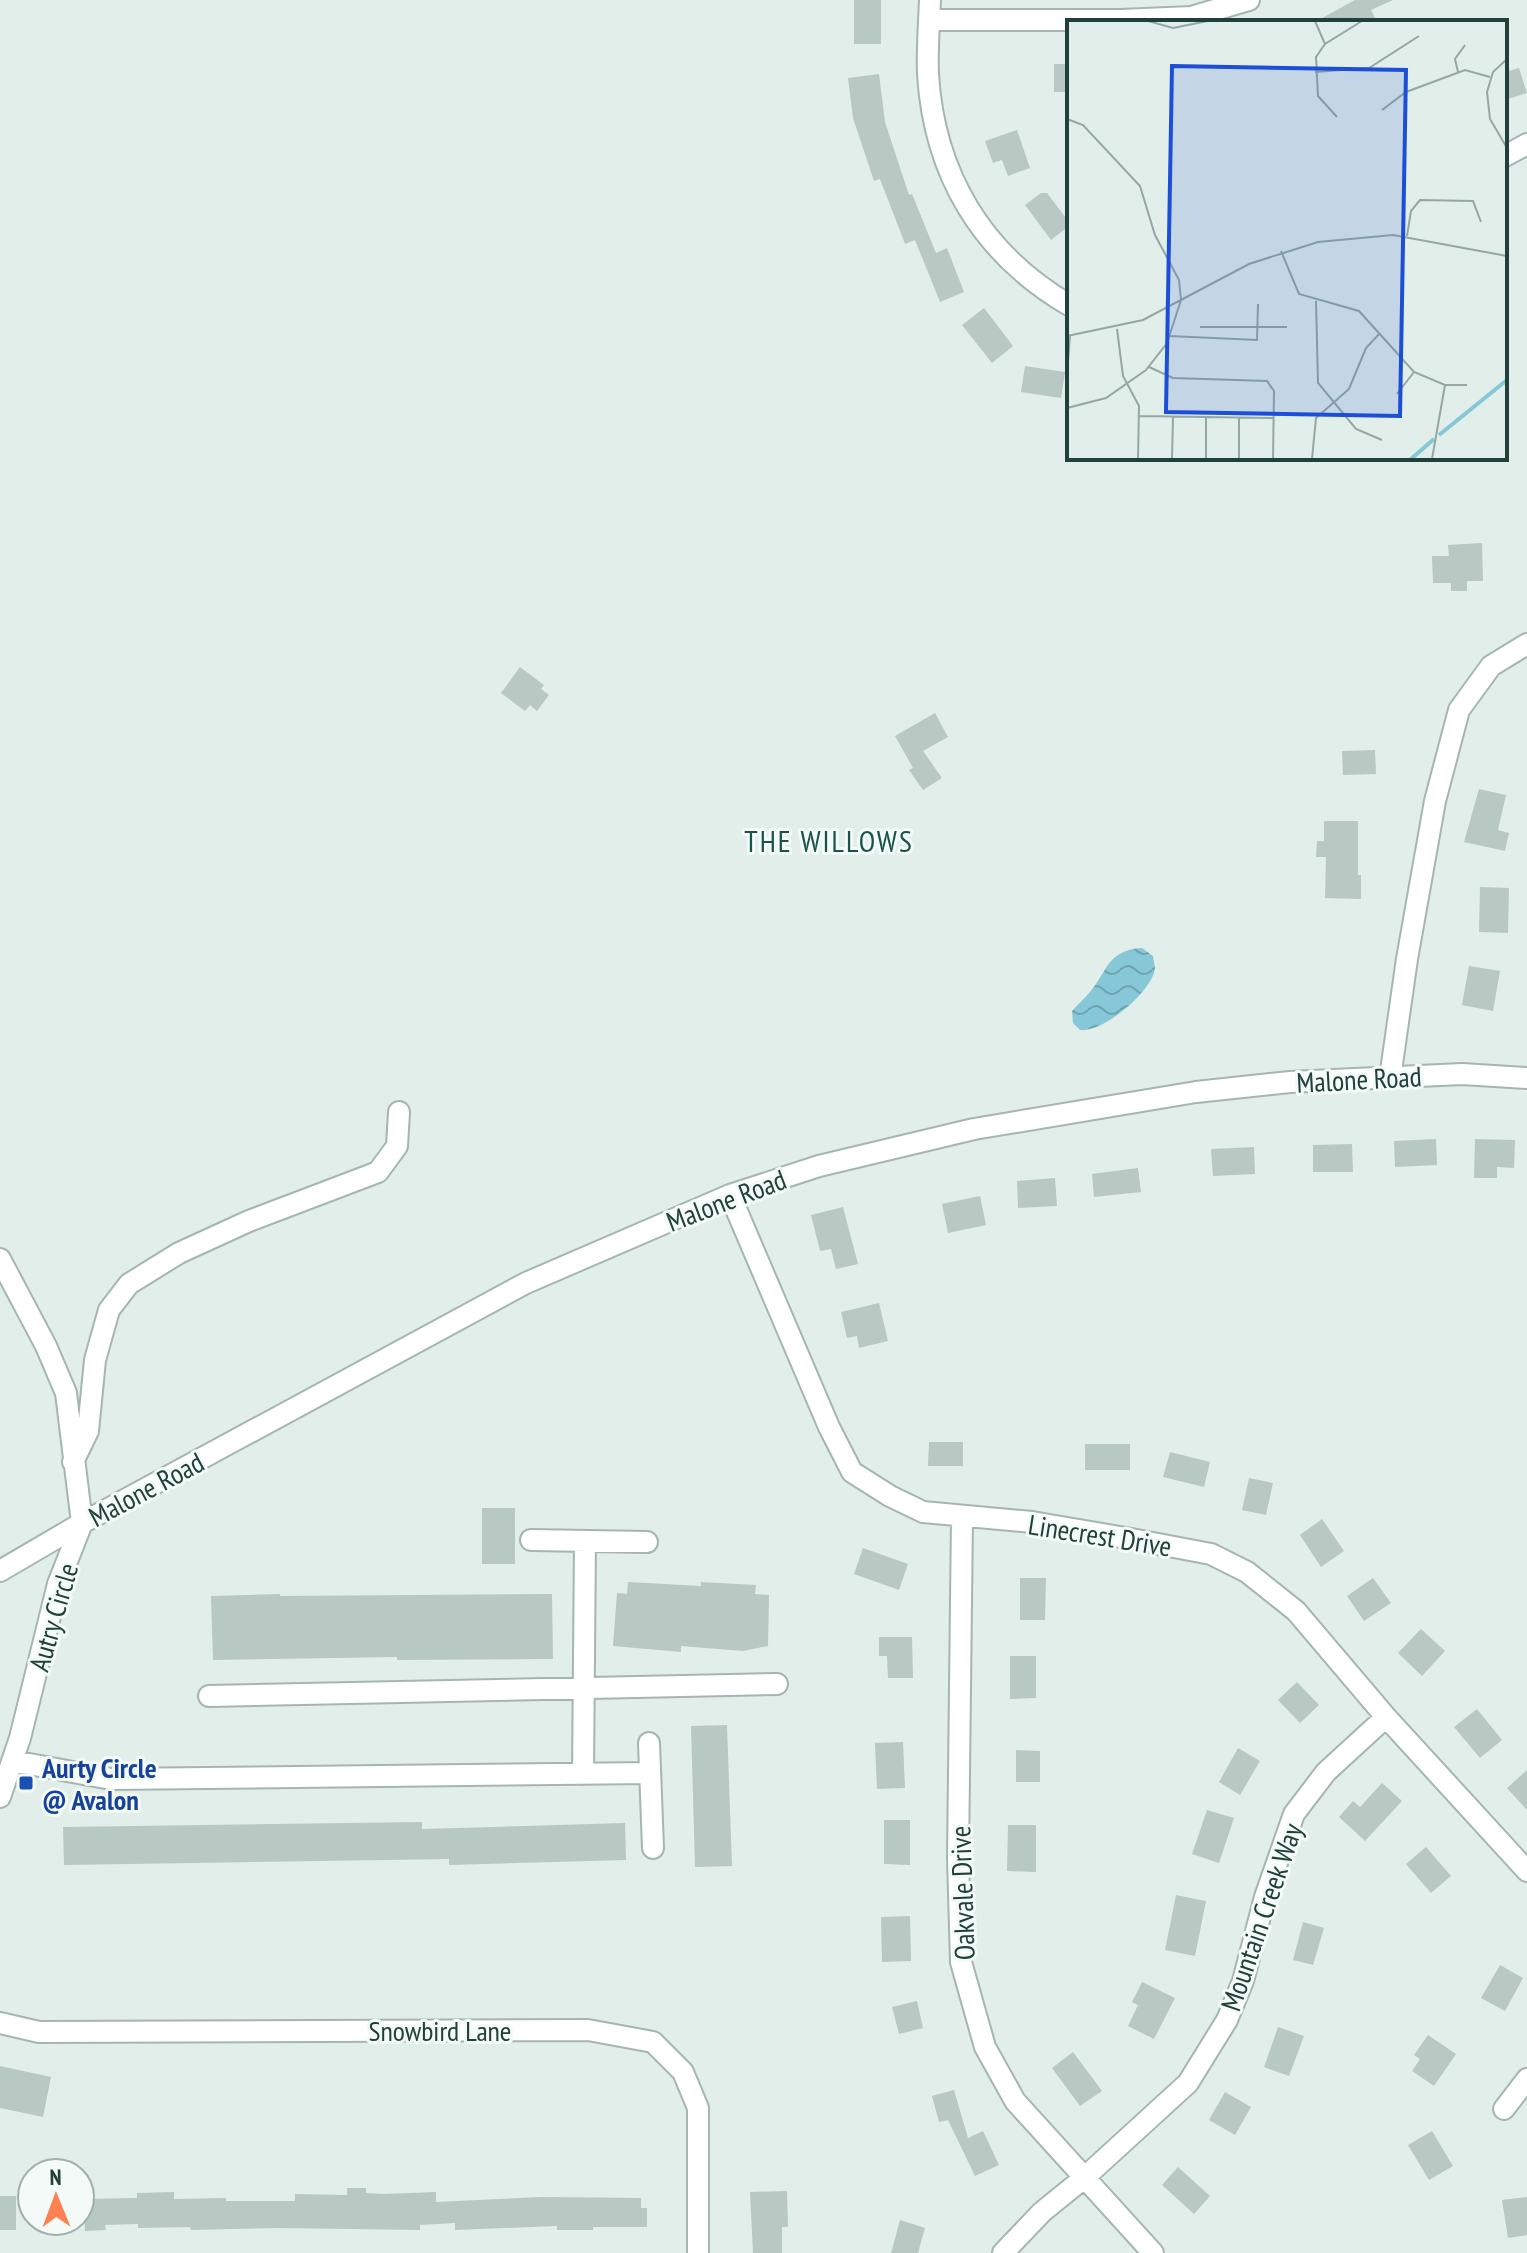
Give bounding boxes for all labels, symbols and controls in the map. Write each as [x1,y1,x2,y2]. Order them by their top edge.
inset map [1067,20,1507,460]
district label: THE WILLOWS [744,821,914,860]
street label: Malone Road [1296,1057,1422,1101]
street label: Malone Road [661,1160,791,1240]
street label: Malone Road [82,1443,210,1535]
street label: Linecrest Drive [1026,1505,1174,1565]
street label: Autry Circle [20,1559,86,1675]
place label: Aurty Circle @ Avalon [41,1749,157,1818]
marker: Aurty Circle @ Avalon [17,1774,35,1792]
street label: Mountain Creek Way [1212,1818,1311,2016]
street label: Oakvale Drive [941,1825,983,1961]
street label: Snowbird Lane [369,2012,511,2049]
north arrow [16,2157,96,2237]
text: N [49,2163,62,2191]

